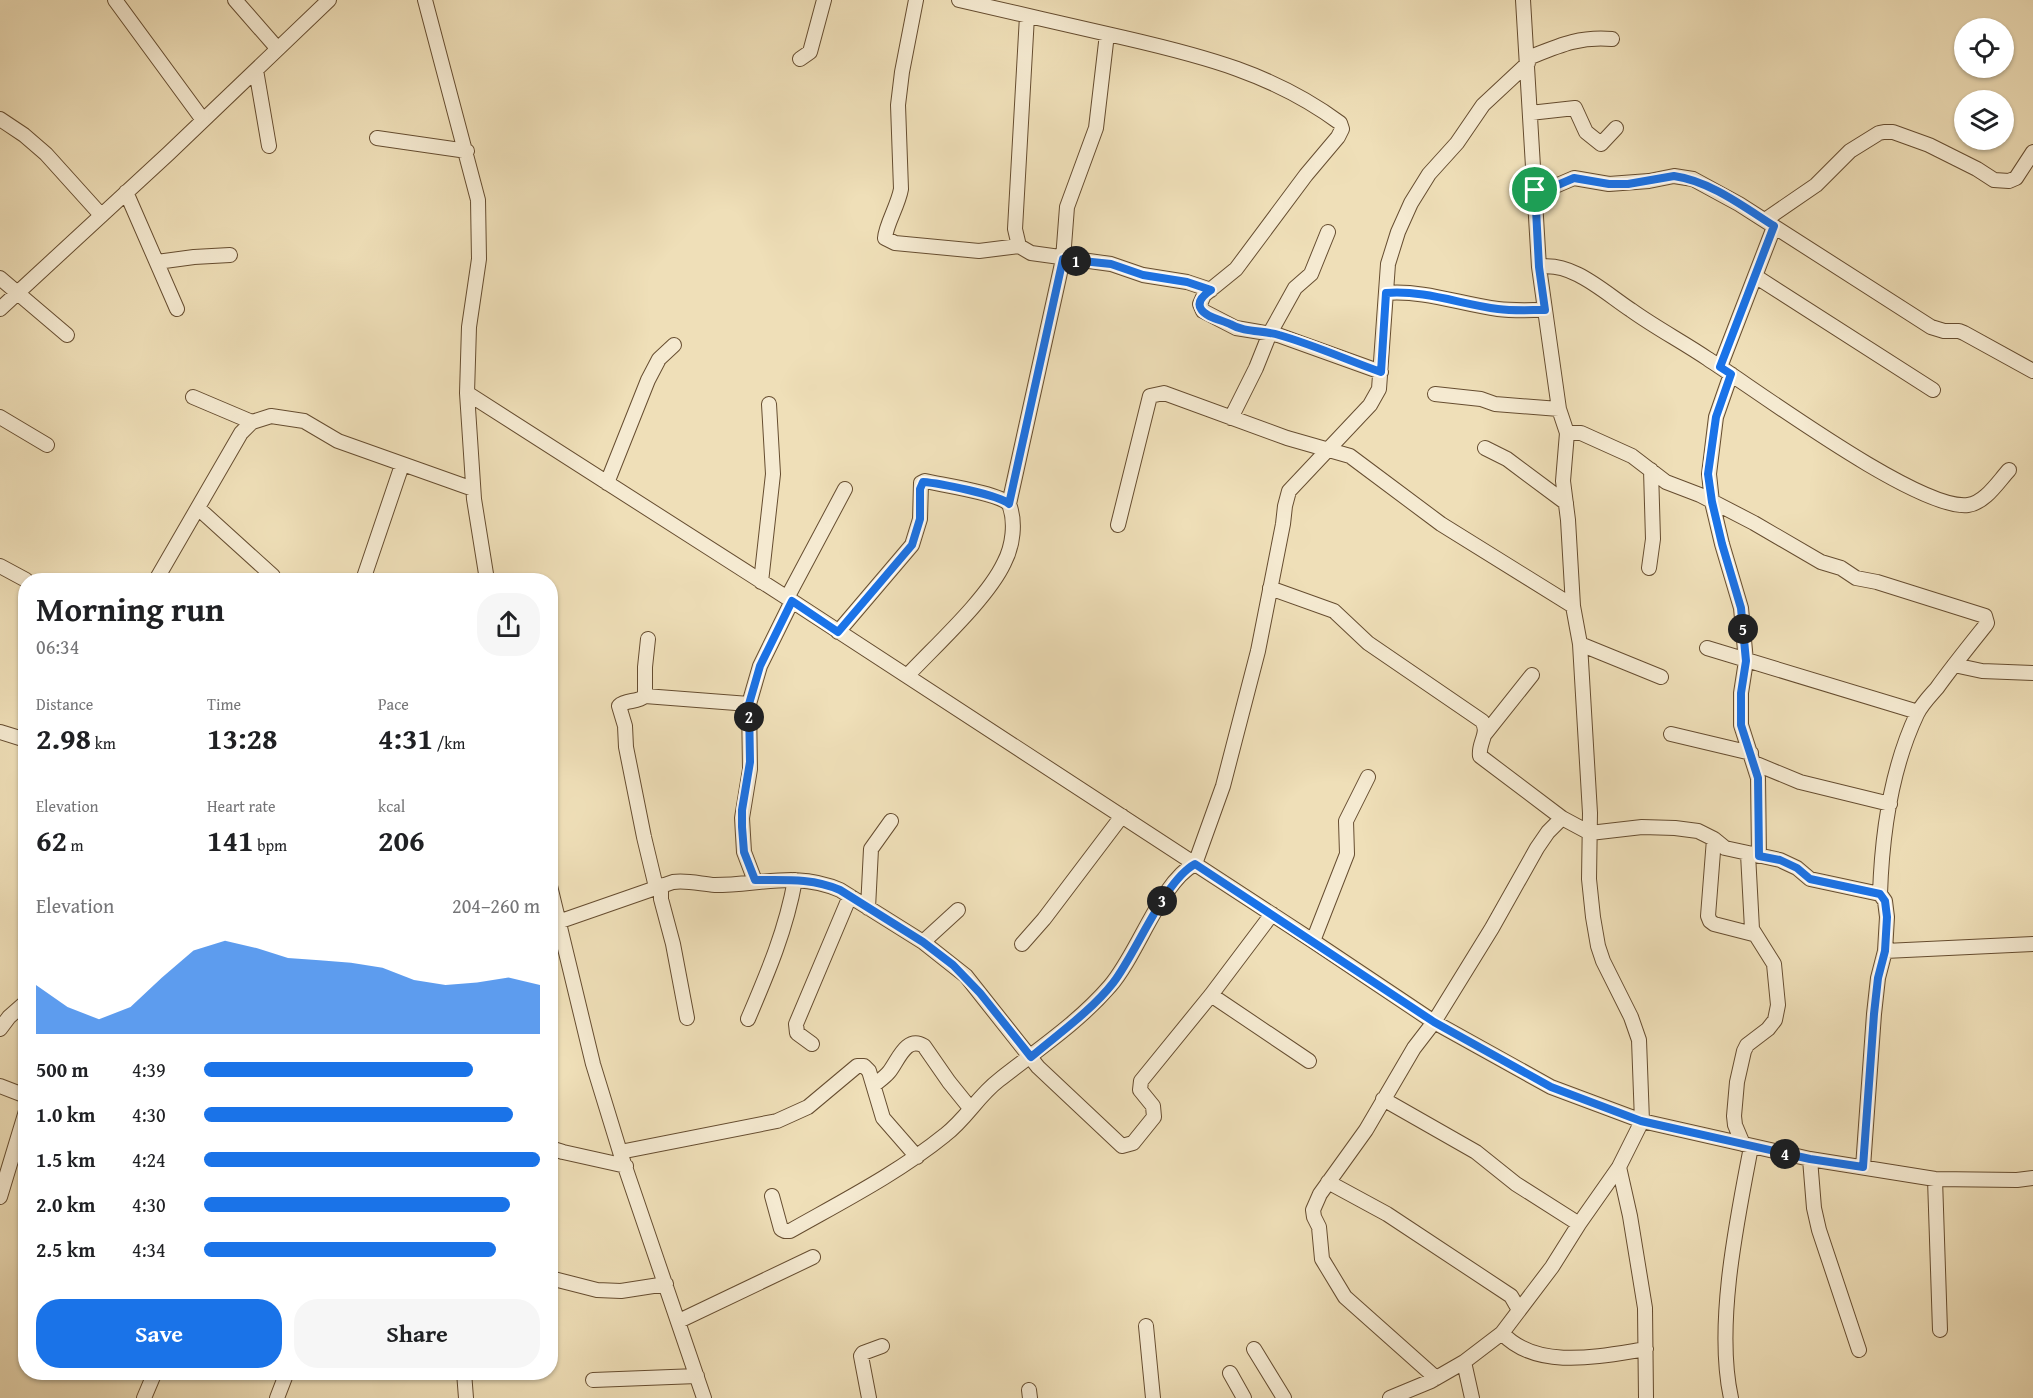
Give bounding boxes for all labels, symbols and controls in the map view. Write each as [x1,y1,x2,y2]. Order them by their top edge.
map controls [1954,18,2014,150]
button: locate [1954,18,2014,78]
button: layers [1954,90,2014,150]
pin [1509,164,1560,215]
icon: arrive [1518,173,1551,206]
pin: 1 [1061,246,1091,276]
text: 1 [1072,249,1080,273]
text: Morning run [36,585,225,633]
button: share [477,593,540,656]
pin: 5 [1728,614,1758,644]
text: 5 [1739,617,1747,641]
text: 06:34 [36,632,79,661]
text: Distance [36,692,93,716]
text: Time [207,692,241,716]
text: Pace [378,692,409,716]
pin: 2 [734,702,764,732]
text: 2 [745,705,753,729]
text: 2.98 [36,716,91,760]
text: 13:28 [207,716,278,760]
text: 4:31 [378,716,433,760]
text: km [91,731,116,755]
text: /km [433,731,465,755]
text: Elevation [36,794,99,818]
text: Heart rate [207,794,276,818]
text: kcal [378,794,405,818]
text: 62 [36,818,67,862]
text: 141 [207,818,254,862]
text: 206 [378,818,425,862]
text: m [67,833,84,857]
text: bpm [254,833,287,857]
pin: 3 [1147,886,1177,916]
text: 3 [1158,889,1166,913]
text: Elevation [36,891,114,920]
text: 204–260 m [452,891,540,920]
text: 500 m [36,1055,89,1084]
text: 4:39 [132,1055,166,1084]
text: 1.0 km [36,1100,95,1129]
text: 4:30 [132,1100,166,1129]
pin: 4 [1770,1139,1800,1169]
text: 4 [1781,1142,1789,1166]
text: 1.5 km [36,1145,95,1174]
text: 4:24 [132,1145,166,1174]
text: 2.0 km [36,1190,95,1219]
text: 4:30 [132,1190,166,1219]
text: 2.5 km [36,1235,95,1264]
text: 4:34 [132,1235,166,1264]
button: Save [36,1299,282,1368]
button: Share [294,1299,540,1368]

